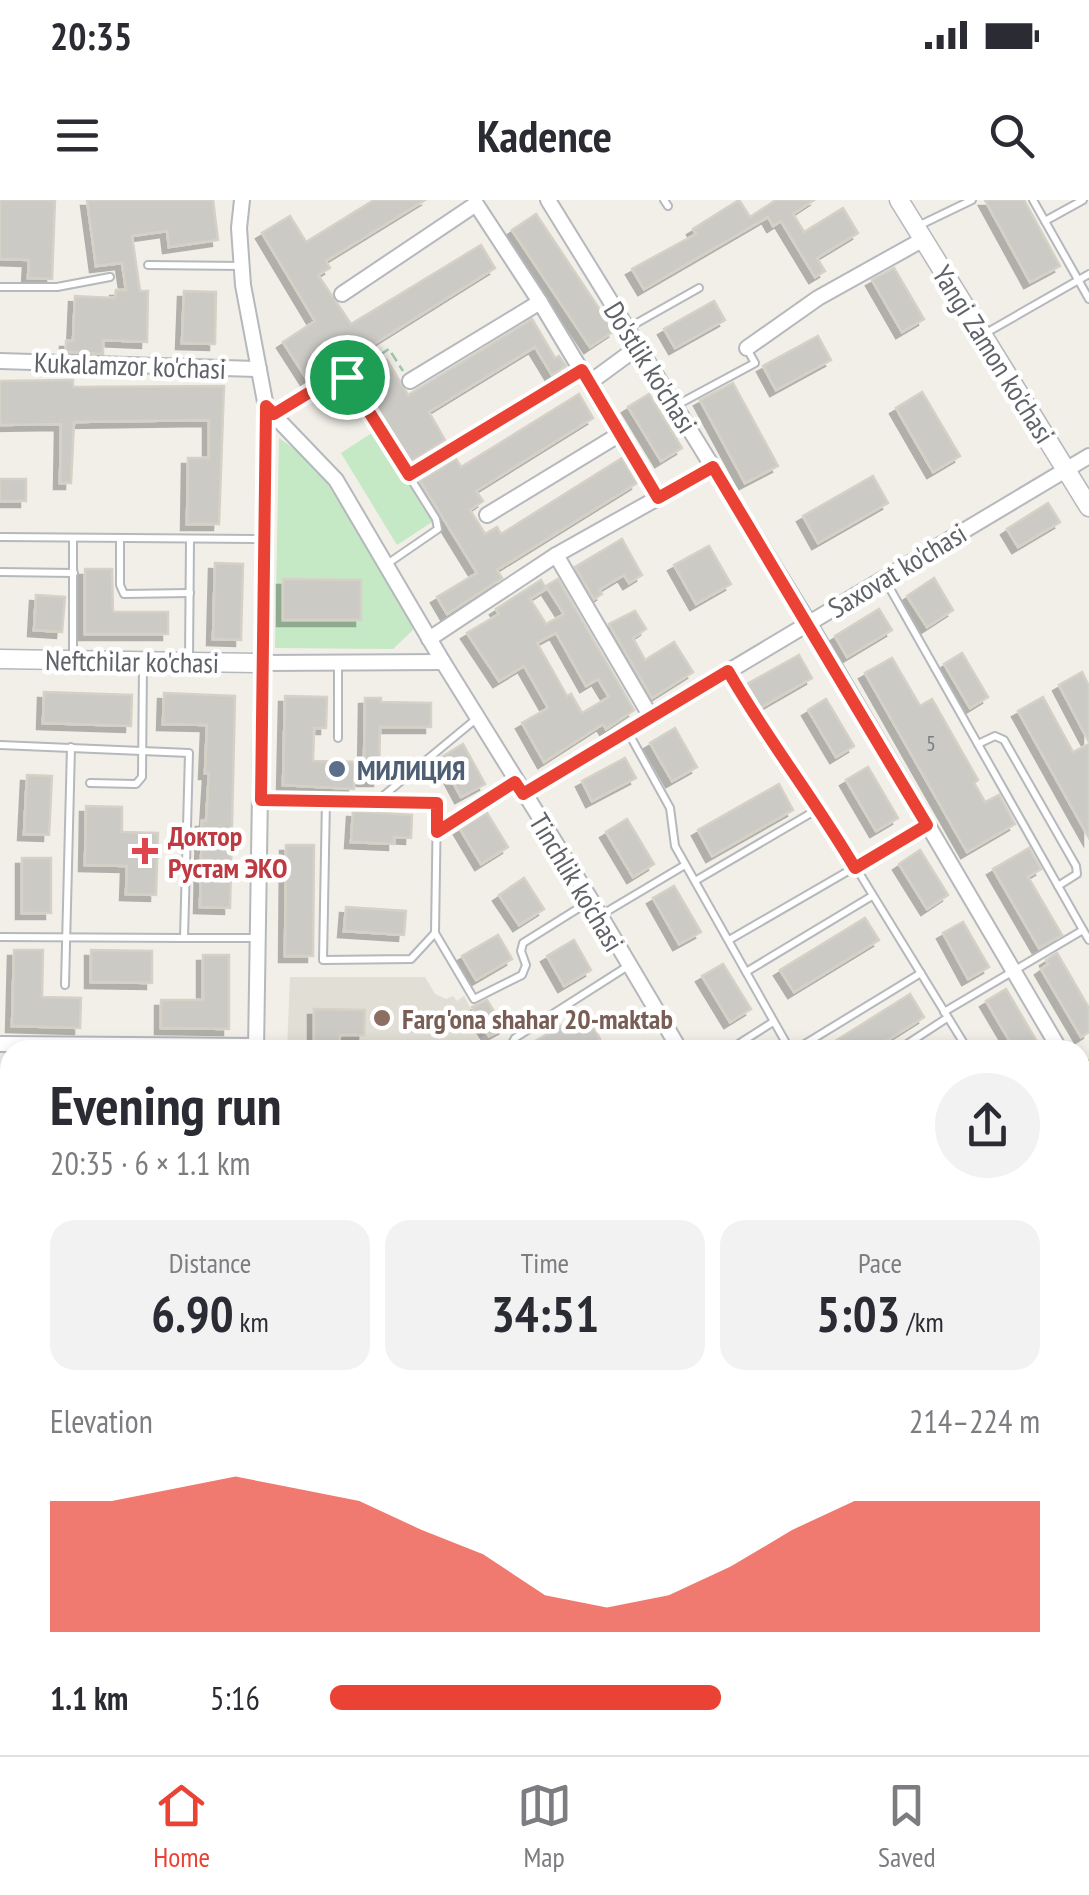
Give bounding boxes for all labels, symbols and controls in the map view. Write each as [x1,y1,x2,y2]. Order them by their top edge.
text: 20:35 [50,11,132,60]
text: Kadence [477,106,612,164]
icon: menu [50,108,105,163]
icon: search [984,108,1039,163]
street label: Yangi Zamon ko'chasi [925,258,1063,450]
street label: Do'stlik ko'chasi [596,294,706,440]
pin [305,335,390,420]
street label: Kukalamzor ko'chasi [33,343,227,387]
icon: arrive [320,350,375,405]
street label: Saxovat ko'chasi [821,514,973,626]
street label: Neftchilar ko'chasi [45,641,219,681]
house number: 5 [926,729,936,757]
place label: МИЛИЦИЯ [357,751,465,788]
marker: МИЛИЦИЯ [326,758,348,780]
street label: Tinchlik ko'chasi [521,806,633,958]
place label: Доктор Рустам ЭКО [168,817,287,886]
marker: Доктор Рустам ЭКО [132,838,158,864]
place label: Farg'ona shahar 20-maktab [402,1000,673,1037]
marker: Farg'ona shahar 20-maktab [371,1007,393,1029]
text: Evening run [50,1069,282,1140]
button: share [935,1073,1040,1178]
text: 20:35 · 6 × 1.1 km [50,1142,250,1184]
text: Distance [169,1244,251,1281]
text: Time [521,1244,569,1281]
text: Pace [858,1244,902,1281]
text: 6.90 [151,1281,234,1346]
text: 34:51 [491,1281,599,1346]
text: 5:03 [816,1281,900,1346]
text: km [234,1303,269,1340]
text: /km [900,1303,944,1340]
text: Elevation [50,1400,153,1442]
text: 214–224 m [909,1400,1040,1442]
text: 1.1 km [50,1677,128,1719]
text: 5:16 [210,1677,260,1719]
tab: Home [153,1778,210,1875]
tab: Map [517,1778,572,1875]
tab: Saved [878,1778,936,1875]

